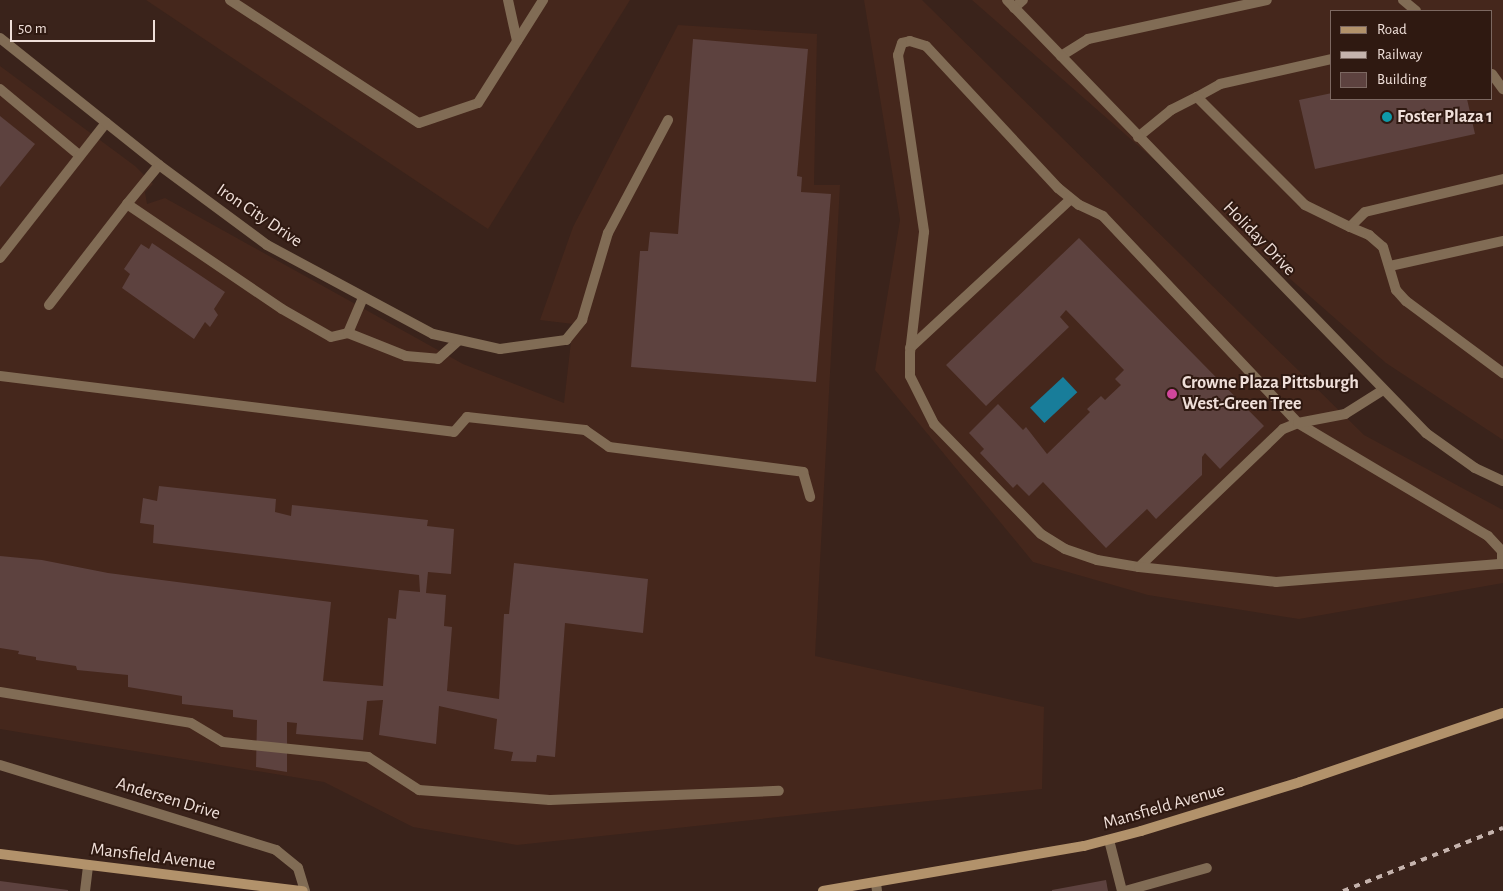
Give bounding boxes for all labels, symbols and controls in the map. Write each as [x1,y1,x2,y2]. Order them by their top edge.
scale bar [12,10,158,42]
legend [1330,10,1493,100]
text: 50 m [18,21,47,36]
text: Road [1377,22,1407,37]
text: Railway [1377,47,1422,62]
text: Building [1377,72,1427,87]
place label: Foster Plaza 1 [1397,106,1493,128]
marker: Foster Plaza 1 [1381,111,1393,123]
street label: Iron City Drive [212,179,306,253]
street label: Holiday Drive [1218,197,1300,281]
place label: Crowne Plaza Pittsburgh West-Green Tree [1182,373,1359,416]
marker: Crowne Plaza Pittsburgh West-Green Tree [1166,388,1178,400]
street label: Andersen Drive [113,773,223,825]
street label: Mansfield Avenue [1101,779,1227,835]
street label: Mansfield Avenue [89,839,217,875]

